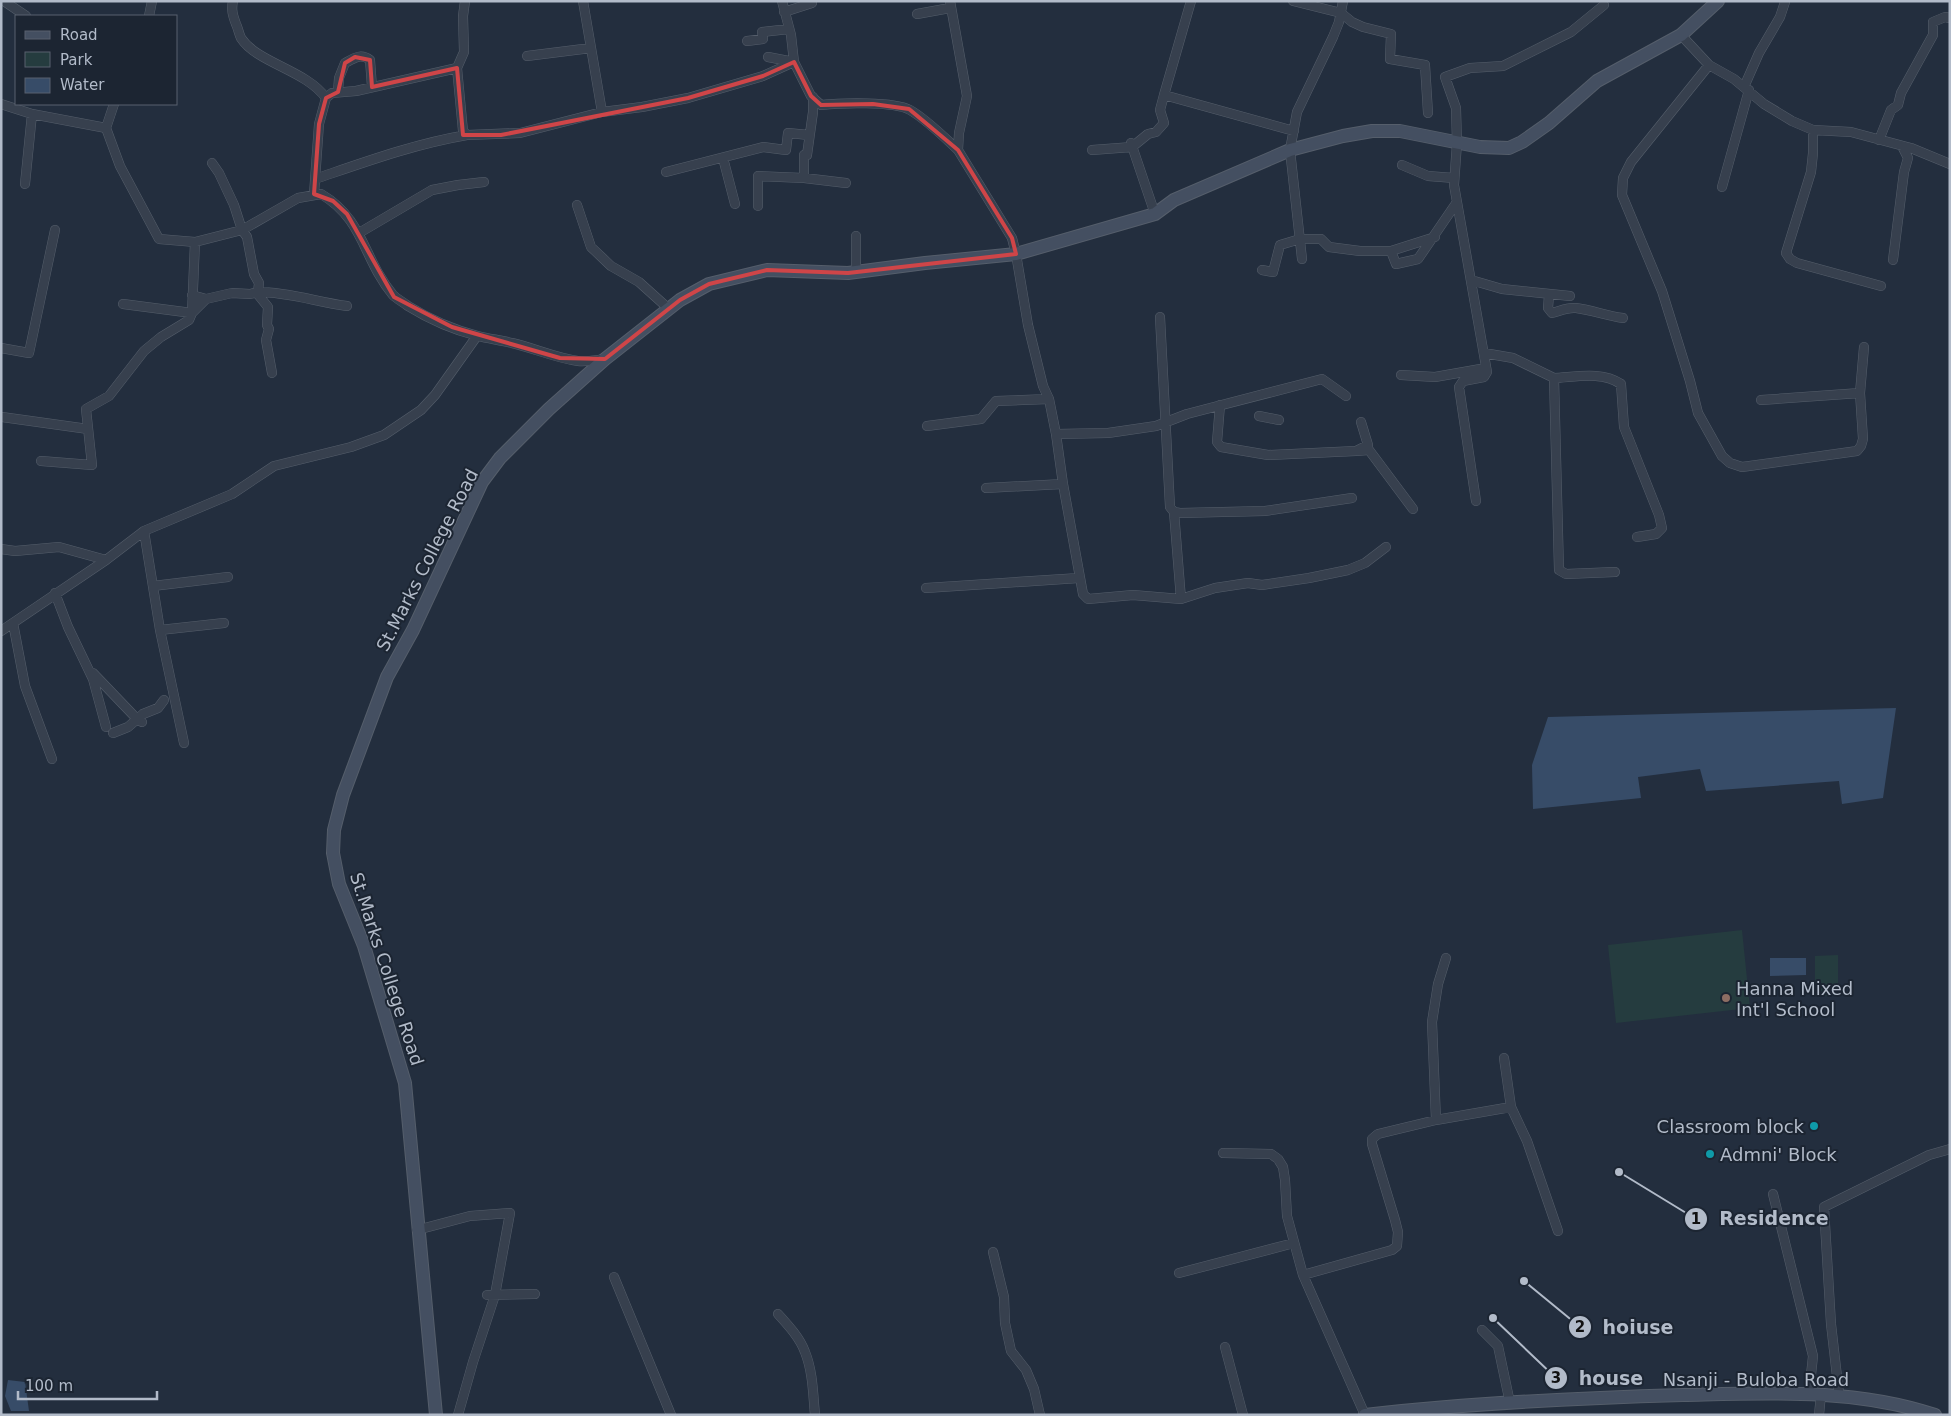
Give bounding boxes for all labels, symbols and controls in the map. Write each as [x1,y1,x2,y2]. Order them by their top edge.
legend [15,15,178,105]
text: Road [60,26,98,44]
text: Park [60,51,93,69]
text: Water [60,76,105,94]
street label: St.Marks College Road [372,465,482,655]
street label: St.Marks College Road [346,870,428,1068]
place label: Hanna Mixed Int'l School [1736,978,1853,1020]
marker: Hanna Mixed Int'l School [1720,992,1732,1004]
place label: Classroom block [1657,1116,1805,1137]
marker: Classroom block [1808,1120,1820,1132]
place label: Admni' Block [1720,1144,1837,1165]
marker: Admni' Block [1704,1148,1716,1160]
callout: Residence [1684,1202,1838,1236]
text: Residence [1719,1207,1829,1229]
text: 1 [1691,1210,1701,1228]
callout: hoiuse [1568,1310,1684,1344]
text: hoiuse [1603,1316,1673,1338]
text: 2 [1575,1318,1585,1336]
callout: house [1544,1361,1653,1395]
text: house [1579,1367,1643,1389]
scale bar [18,1368,156,1400]
text: 3 [1551,1369,1561,1387]
street label: Nsanji - Buloba Road [1663,1369,1849,1390]
text: 100 m [25,1377,73,1395]

